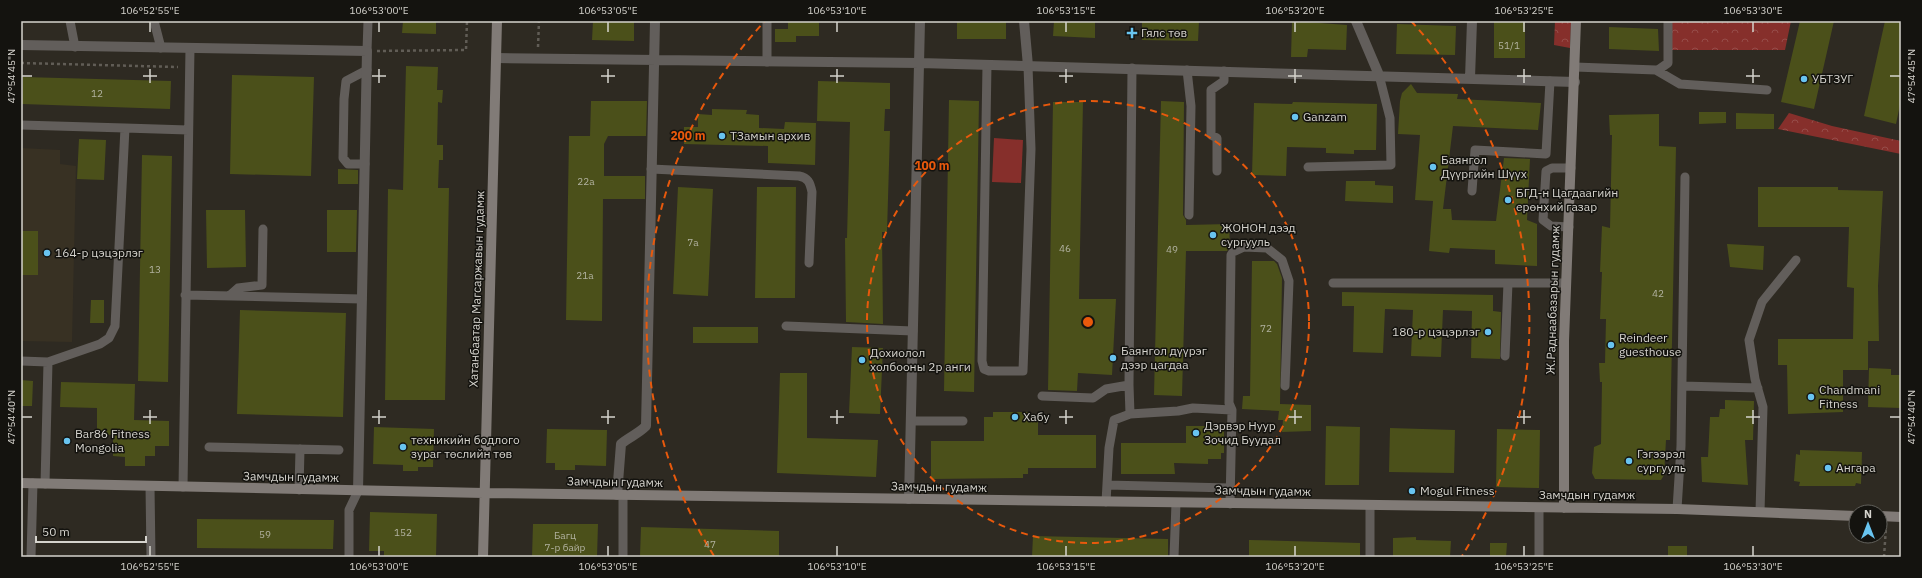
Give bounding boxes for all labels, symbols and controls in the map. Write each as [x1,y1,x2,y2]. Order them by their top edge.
text: 106°52'55"E [120,4,180,17]
text: 106°53'00"E [349,4,409,17]
text: 106°53'05"E [578,4,638,17]
text: 106°53'10"E [807,4,867,17]
text: 106°53'15"E [1036,4,1096,17]
text: 106°53'20"E [1265,4,1325,17]
text: 106°53'25"E [1494,4,1554,17]
text: 106°53'30"E [1723,4,1783,17]
place label: Гялс төв [1141,25,1187,40]
marker: Гялс төв [1126,27,1138,39]
house number: 51/1 [1498,39,1520,52]
text: 47°54'45"N [5,49,18,103]
text: 47°54'45"N [1905,49,1918,103]
place label: УБТЗУГ [1812,71,1853,86]
marker: УБТЗУГ [1799,74,1809,84]
house number: 12 [91,87,103,100]
place label: Ganzam [1303,109,1347,124]
marker: Ganzam [1290,112,1300,122]
text: 200 m [670,128,706,143]
place label: ТЗамын архив [730,128,810,143]
marker: ТЗамын архив [717,131,727,141]
place label: Баянгол Дүүргийн Шүүх [1441,152,1527,181]
text: 100 m [914,158,950,173]
marker: Баянгол Дүүргийн Шүүх [1428,162,1438,172]
house number: 22а [577,175,595,188]
place label: БГД-н Цагдаагийн ерөнхий газар [1516,185,1618,214]
street label: Хатанбаатар Магсаржавын гудамж [466,190,487,388]
marker: БГД-н Цагдаагийн ерөнхий газар [1503,195,1513,205]
place label: ЖОНОН дээд сургууль [1221,220,1296,249]
street label: Ж.Раднаабазарын гудамж [1542,225,1563,375]
marker: ЖОНОН дээд сургууль [1208,230,1218,240]
house number: 7а [687,236,699,249]
house number: 46 [1059,242,1071,255]
house number: 49 [1166,243,1178,256]
place label: 164-р цэцэрлэг [55,245,143,260]
marker: 164-р цэцэрлэг [42,248,52,258]
house number: 13 [149,263,161,276]
house number: 21а [576,269,594,282]
house number: 42 [1652,287,1664,300]
centre of rings [1081,315,1095,329]
house number: 72 [1260,322,1272,335]
place label: 180-р цэцэрлэг [1392,324,1480,339]
marker: 180-р цэцэрлэг [1483,327,1493,337]
place label: Reindeer guesthouse [1619,330,1682,359]
marker: Reindeer guesthouse [1606,340,1616,350]
place label: Баянгол дүүрэг дээр цагдаа [1121,343,1207,372]
place label: Дохиолол холбооны 2р анги [870,345,971,374]
marker: Баянгол дүүрэг дээр цагдаа [1108,353,1118,363]
marker: Дохиолол холбооны 2р анги [857,355,867,365]
place label: Chandmani Fitness [1819,382,1880,411]
text: 47°54'40"N [5,390,18,444]
text: 47°54'40"N [1905,390,1918,444]
marker: Chandmani Fitness [1806,392,1816,402]
place label: Хабу [1023,409,1049,424]
marker: Хабу [1010,412,1020,422]
place label: Дэрвэр Нуур Зочид Буудал [1204,418,1281,447]
place label: Bar86 Fitness Mongolia [75,426,150,455]
marker: Дэрвэр Нуур Зочид Буудал [1191,428,1201,438]
place label: техникийн бодлого зураг төслийн төв [411,432,520,461]
marker: Bar86 Fitness Mongolia [62,436,72,446]
marker: техникийн бодлого зураг төслийн төв [398,442,408,452]
place label: Гэгээрэл сургууль [1637,446,1686,475]
marker: Гэгээрэл сургууль [1624,456,1634,466]
place label: Ангара [1836,460,1876,475]
marker: Ангара [1823,463,1833,473]
street label: Замчдын гудамж [243,468,339,485]
street label: Замчдын гудамж [567,473,663,490]
street label: Замчдын гудамж [891,478,987,495]
street label: Замчдын гудамж [1215,482,1311,499]
place label: Mogul Fitness [1420,483,1495,498]
marker: Mogul Fitness [1407,486,1417,496]
street label: Замчдын гудамж [1539,487,1635,502]
north arrow [1848,504,1888,544]
text: N [1864,507,1872,521]
scale bar [36,518,146,544]
text: 50 m [42,524,70,539]
house number: 152 [394,526,412,539]
house number: 59 [259,528,271,541]
house number: Багц 7-р байр [545,529,586,554]
house number: 47 [704,538,716,551]
text: 106°52'55"E [120,560,180,573]
text: 106°53'00"E [349,560,409,573]
text: 106°53'05"E [578,560,638,573]
text: 106°53'10"E [807,560,867,573]
text: 106°53'15"E [1036,560,1096,573]
text: 106°53'20"E [1265,560,1325,573]
text: 106°53'25"E [1494,560,1554,573]
text: 106°53'30"E [1723,560,1783,573]

